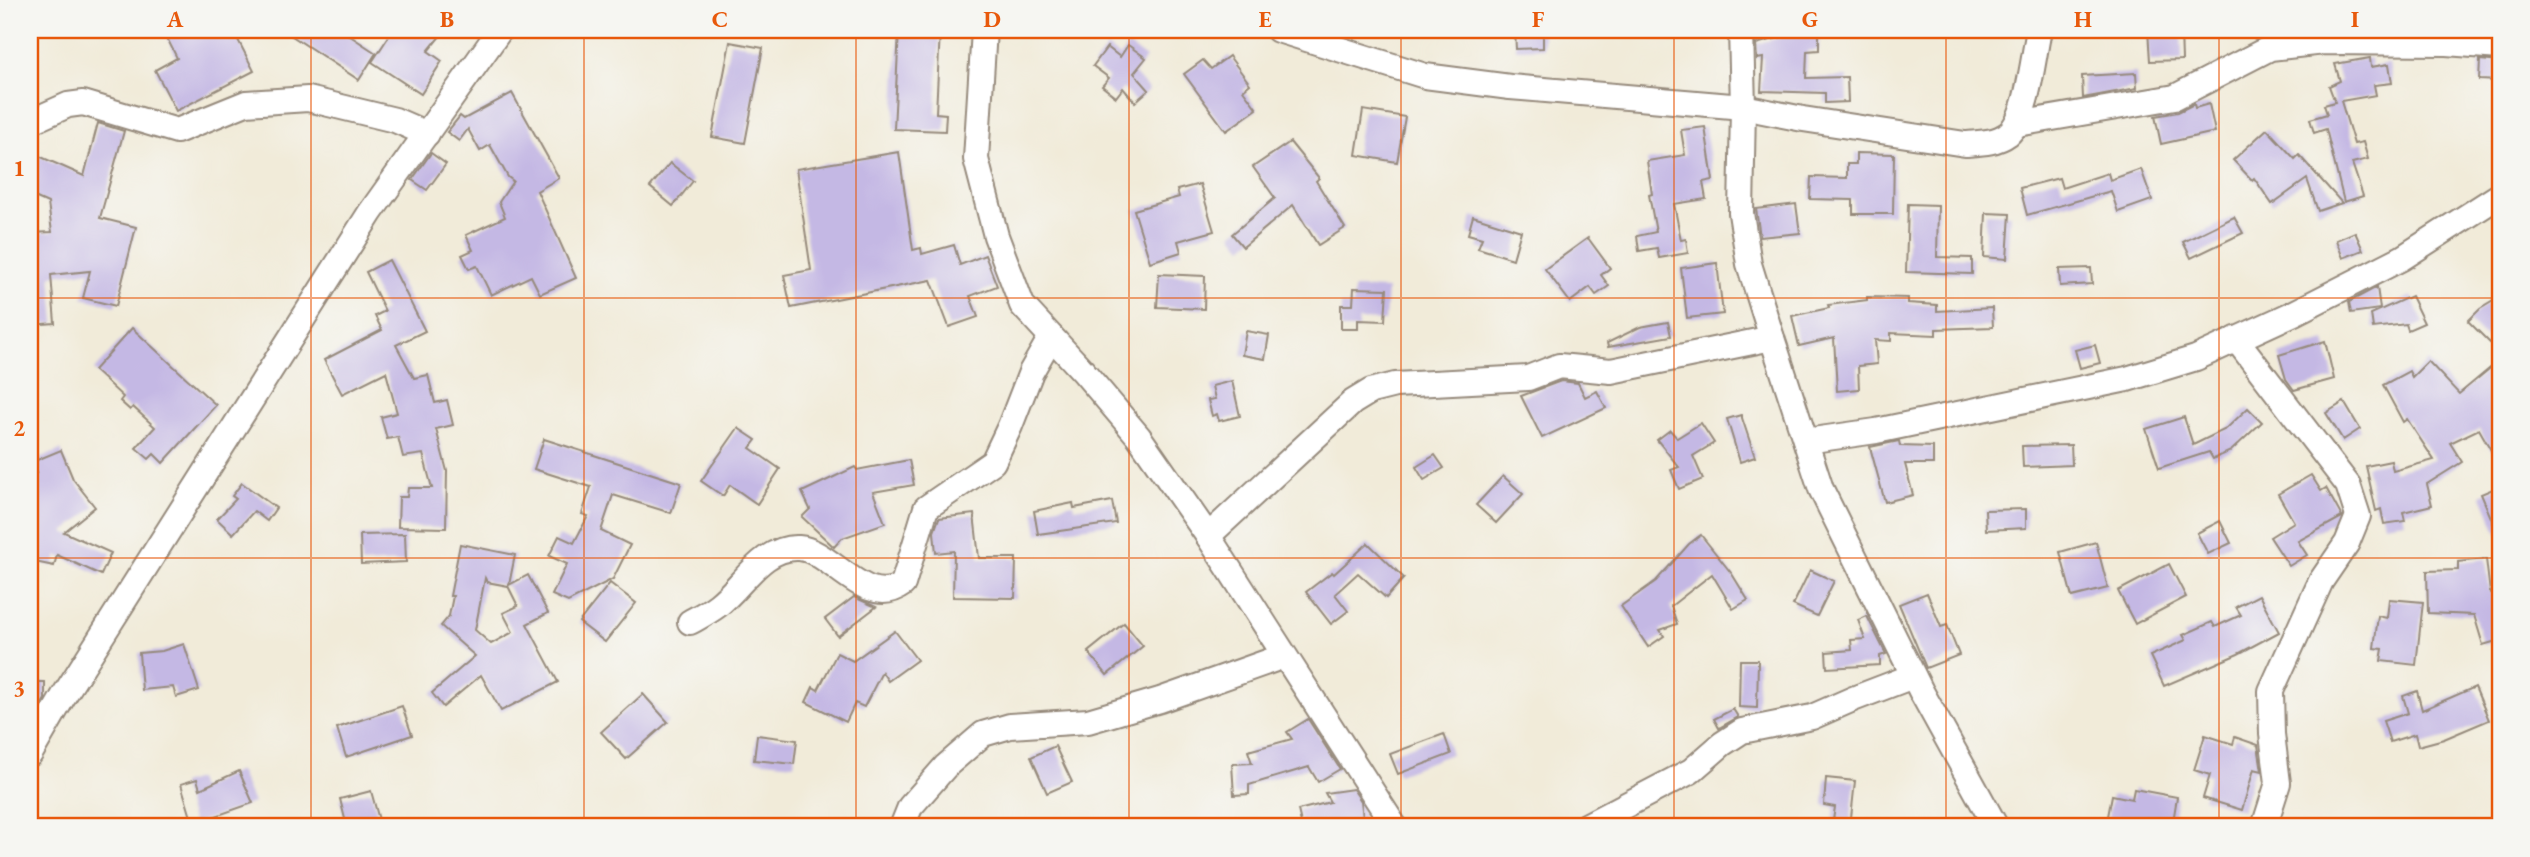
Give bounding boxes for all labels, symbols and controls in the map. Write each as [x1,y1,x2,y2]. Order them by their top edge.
text: A [166,4,184,34]
text: B [440,4,454,34]
text: C [712,4,728,34]
text: D [983,4,1001,34]
text: E [1258,4,1272,34]
text: F [1532,4,1545,34]
text: G [1802,4,1818,34]
text: H [2074,4,2092,34]
text: I [2351,4,2359,34]
text: 1 [13,153,25,183]
text: 2 [13,413,25,443]
text: 3 [13,673,25,703]

